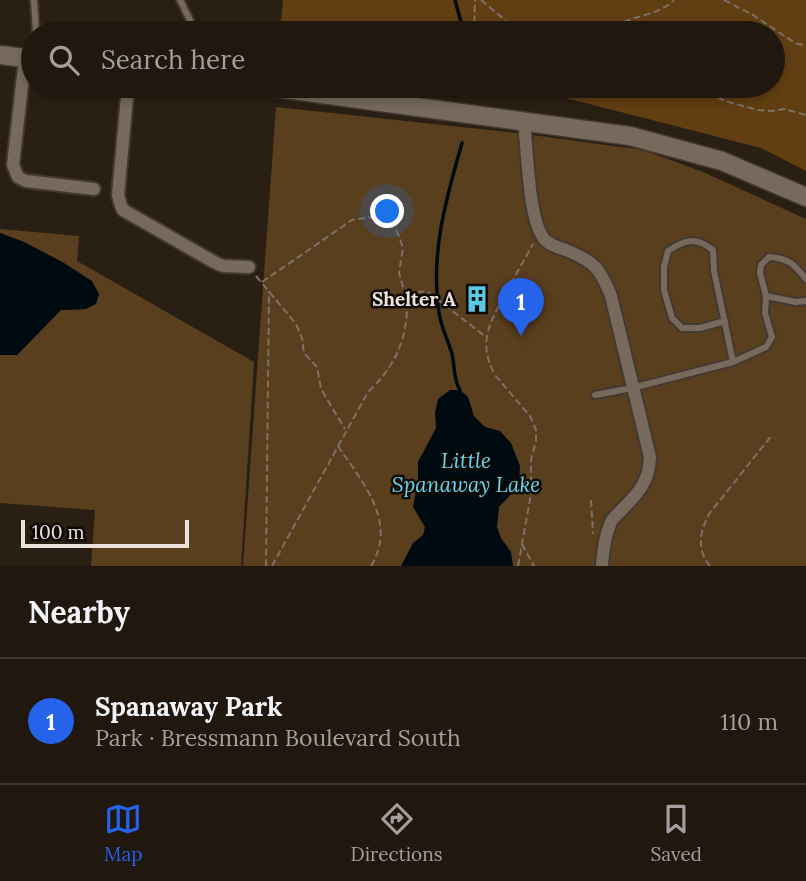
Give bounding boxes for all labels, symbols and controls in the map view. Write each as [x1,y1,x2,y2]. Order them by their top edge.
search box [21,21,785,98]
icon: search [45,41,83,79]
text: Search here [101,43,245,76]
your location [370,194,404,228]
pin: 1 [498,278,544,336]
building icon: Shelter A [462,284,492,314]
place label: Shelter A [372,287,456,311]
water label: Little Spanaway Lake [392,447,540,498]
scale bar [21,517,189,549]
text: 100 m [32,520,85,544]
text: Nearby [28,593,130,631]
text: Spanaway Park [95,690,283,723]
text: 1 [46,707,56,736]
text: 110 m [720,707,778,736]
text: Park · Bressmann Boulevard South [95,723,461,752]
tab: Map [104,800,143,866]
tab: Directions [351,800,443,866]
tab: Saved [651,800,702,866]

